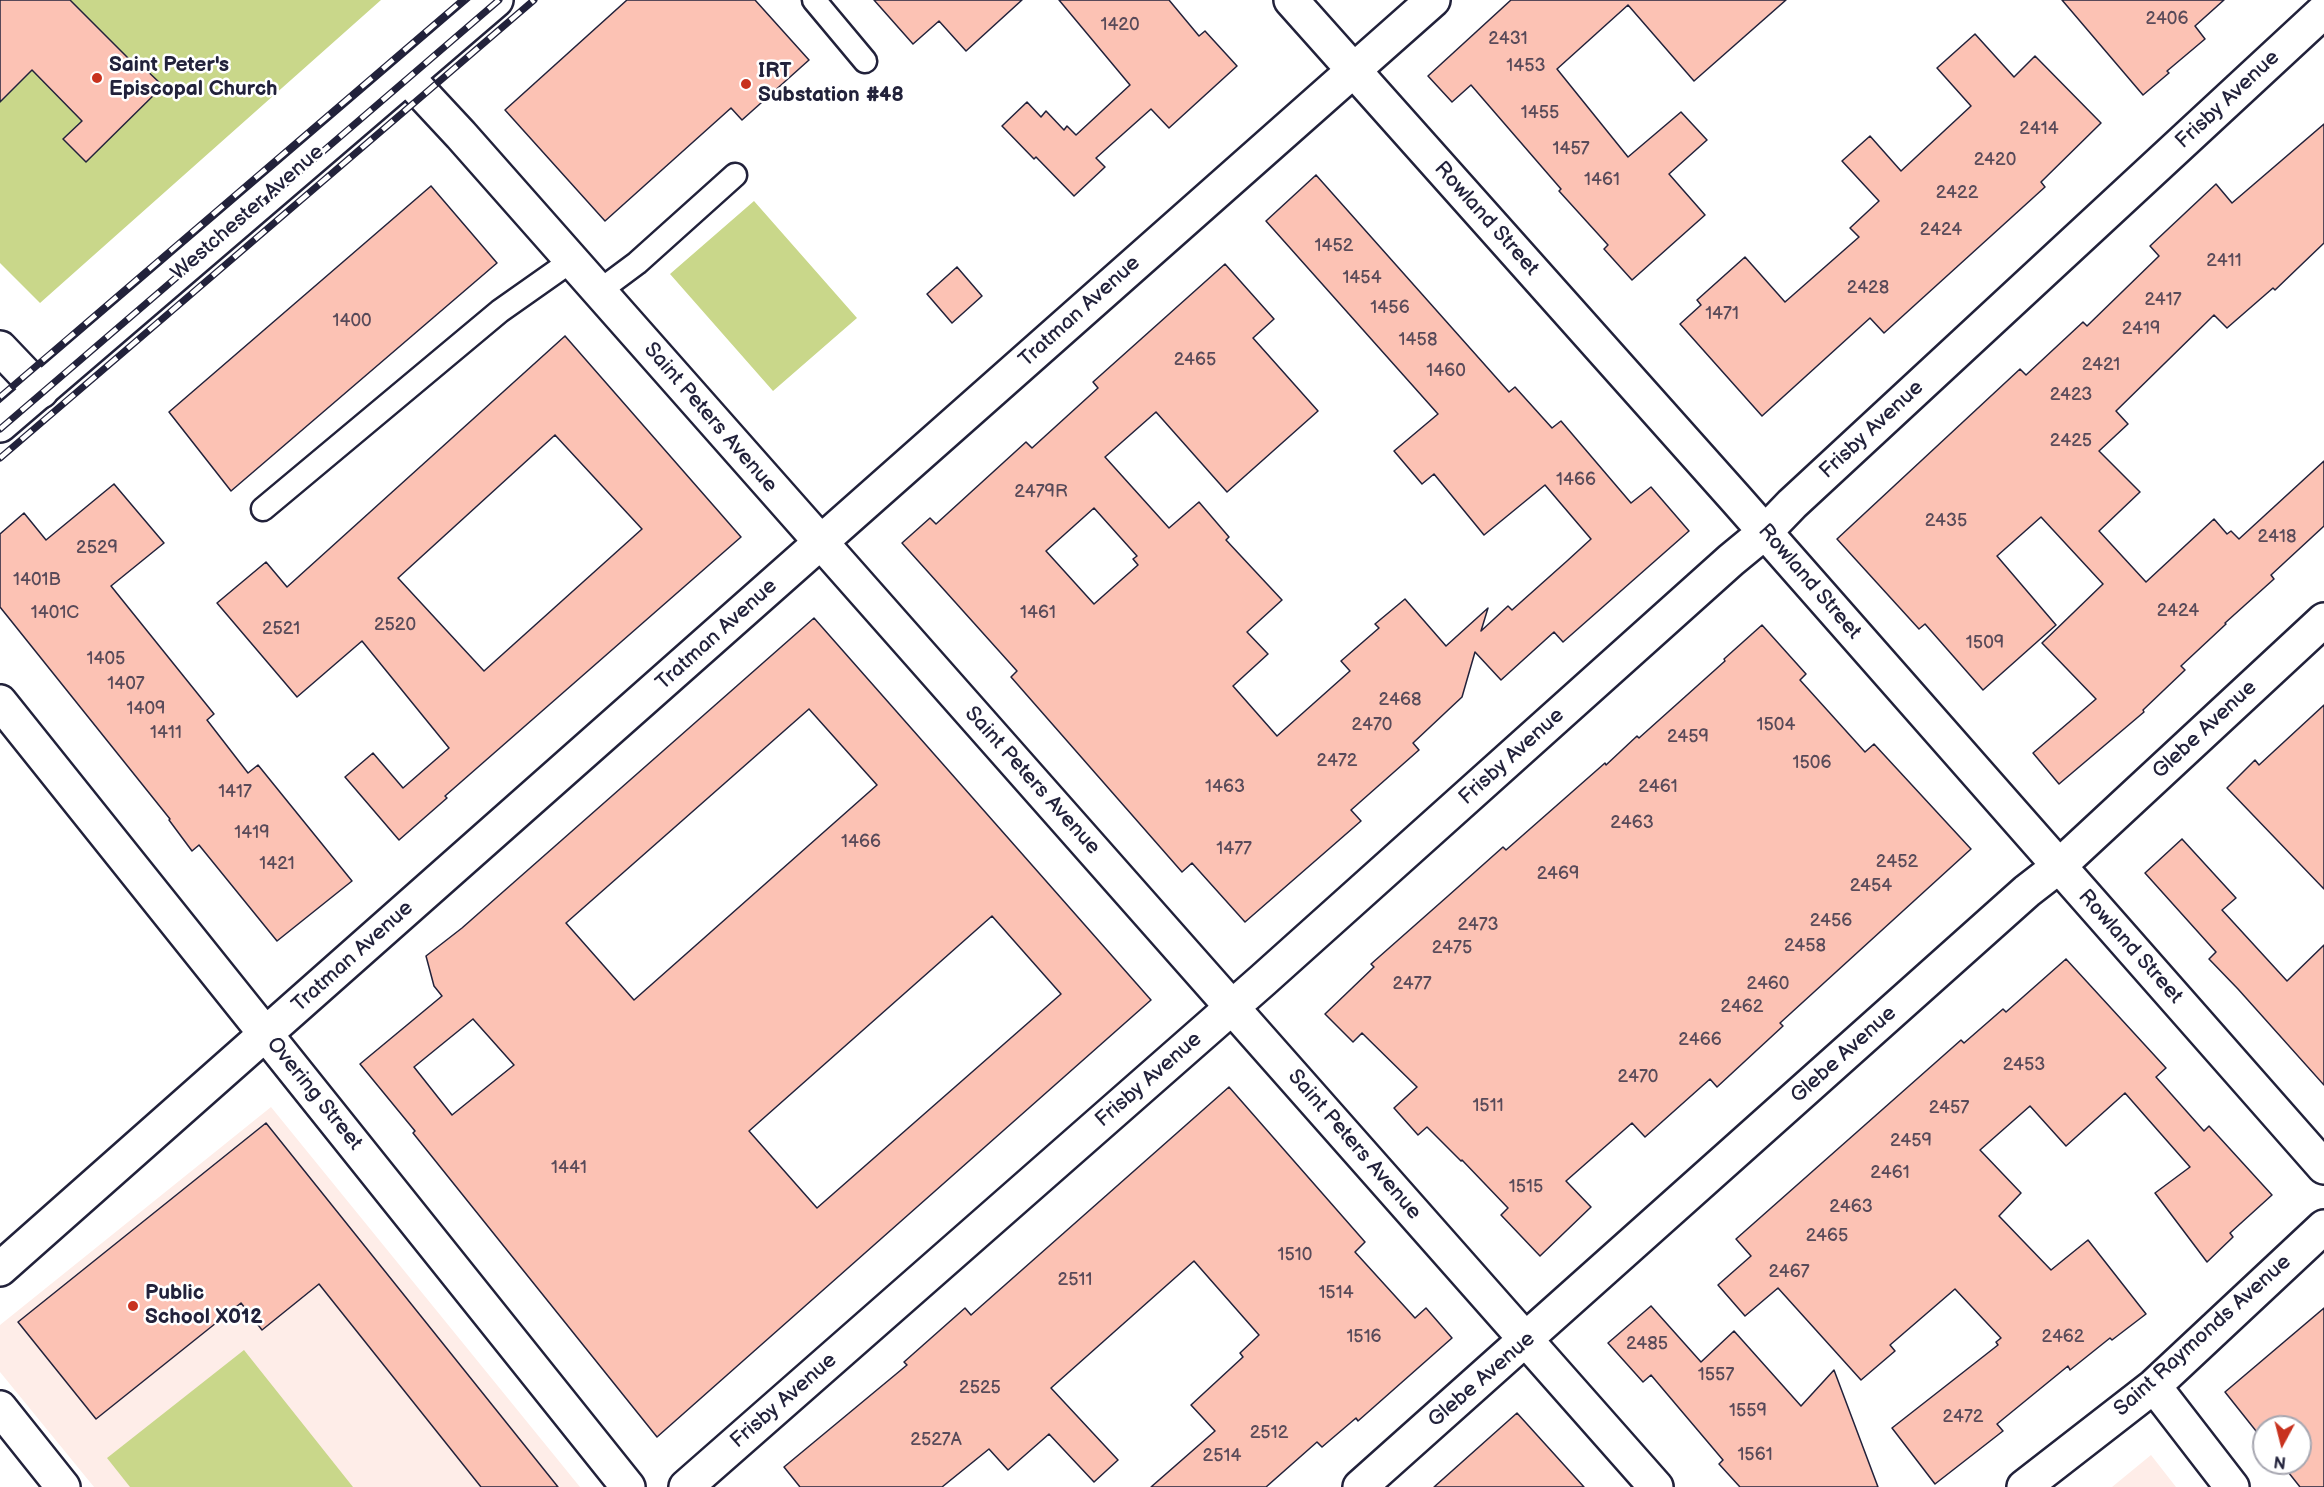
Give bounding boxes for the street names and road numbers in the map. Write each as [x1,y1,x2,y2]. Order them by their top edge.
street label: Frisby Avenue [2171,46,2285,154]
street label: Westchester Avenue [166,140,330,286]
street label: Rowland Street [1428,157,1544,281]
street label: Tratman Avenue [1014,251,1146,373]
street label: Saint Peters Avenue [638,338,782,498]
street label: Frisby Avenue [1815,376,1929,484]
street label: Rowland Street [1752,519,1866,645]
street label: Tratman Avenue [651,574,783,696]
street label: Glebe Avenue [2148,675,2262,785]
street label: Saint Peters Avenue [959,702,1105,860]
street label: Frisby Avenue [1454,703,1570,811]
street label: Rowland Street [2072,885,2188,1009]
street label: Tratman Avenue [287,896,419,1018]
street label: Glebe Avenue [1786,1001,1902,1109]
street label: Frisby Avenue [1091,1027,1207,1133]
street label: Overing Street [261,1032,367,1156]
street label: Saint Peters Avenue [1282,1065,1426,1225]
street label: Saint Raymonds Avenue [2109,1250,2297,1422]
street label: Glebe Avenue [1423,1327,1541,1433]
street label: Frisby Avenue [726,1348,842,1454]

